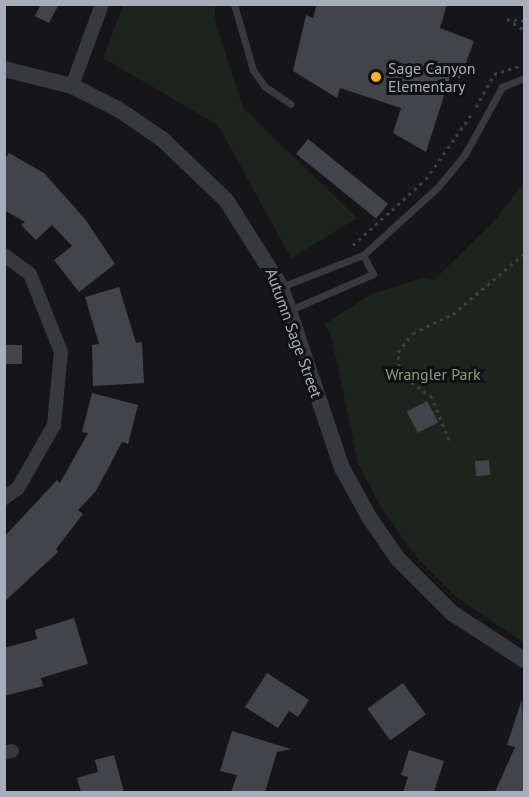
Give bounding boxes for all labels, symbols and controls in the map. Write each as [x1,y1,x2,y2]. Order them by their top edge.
place label: Sage Canyon Elementary [388,58,476,96]
marker: Sage Canyon Elementary [369,70,383,84]
street label: Autumn Sage Street [262,266,326,400]
park label: Wrangler Park [385,364,481,384]

